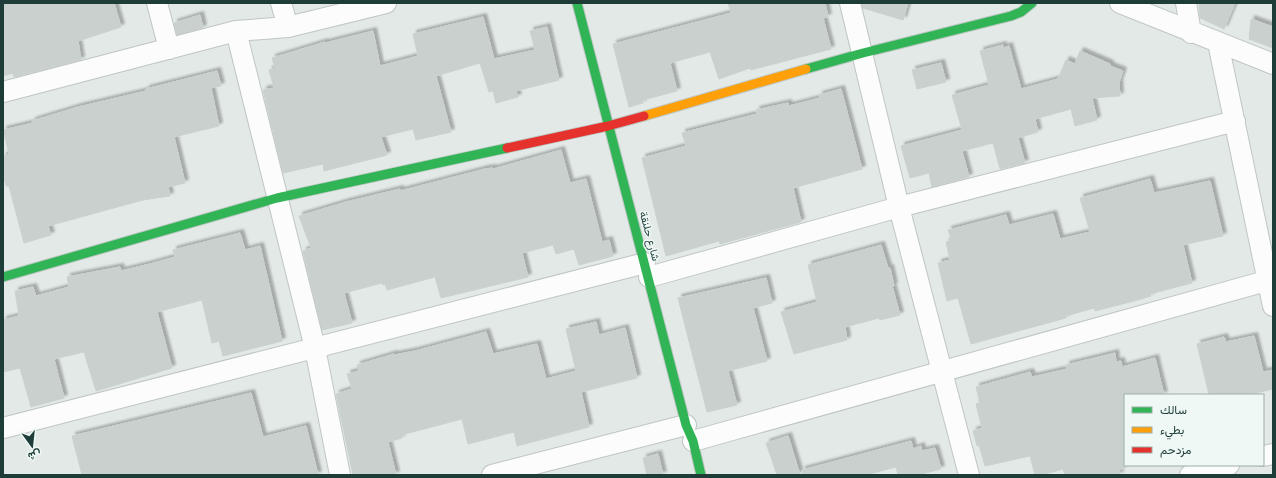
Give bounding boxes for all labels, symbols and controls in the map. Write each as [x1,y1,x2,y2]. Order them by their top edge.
street label: شارع حلنقة [636,209,664,263]
legend [1124,394,1264,466]
text: سالك [1160,401,1187,418]
text: بطيء [1160,421,1184,440]
north arrow [12,426,52,466]
text: مزدحم [1160,441,1191,458]
text: ش [26,446,43,465]

